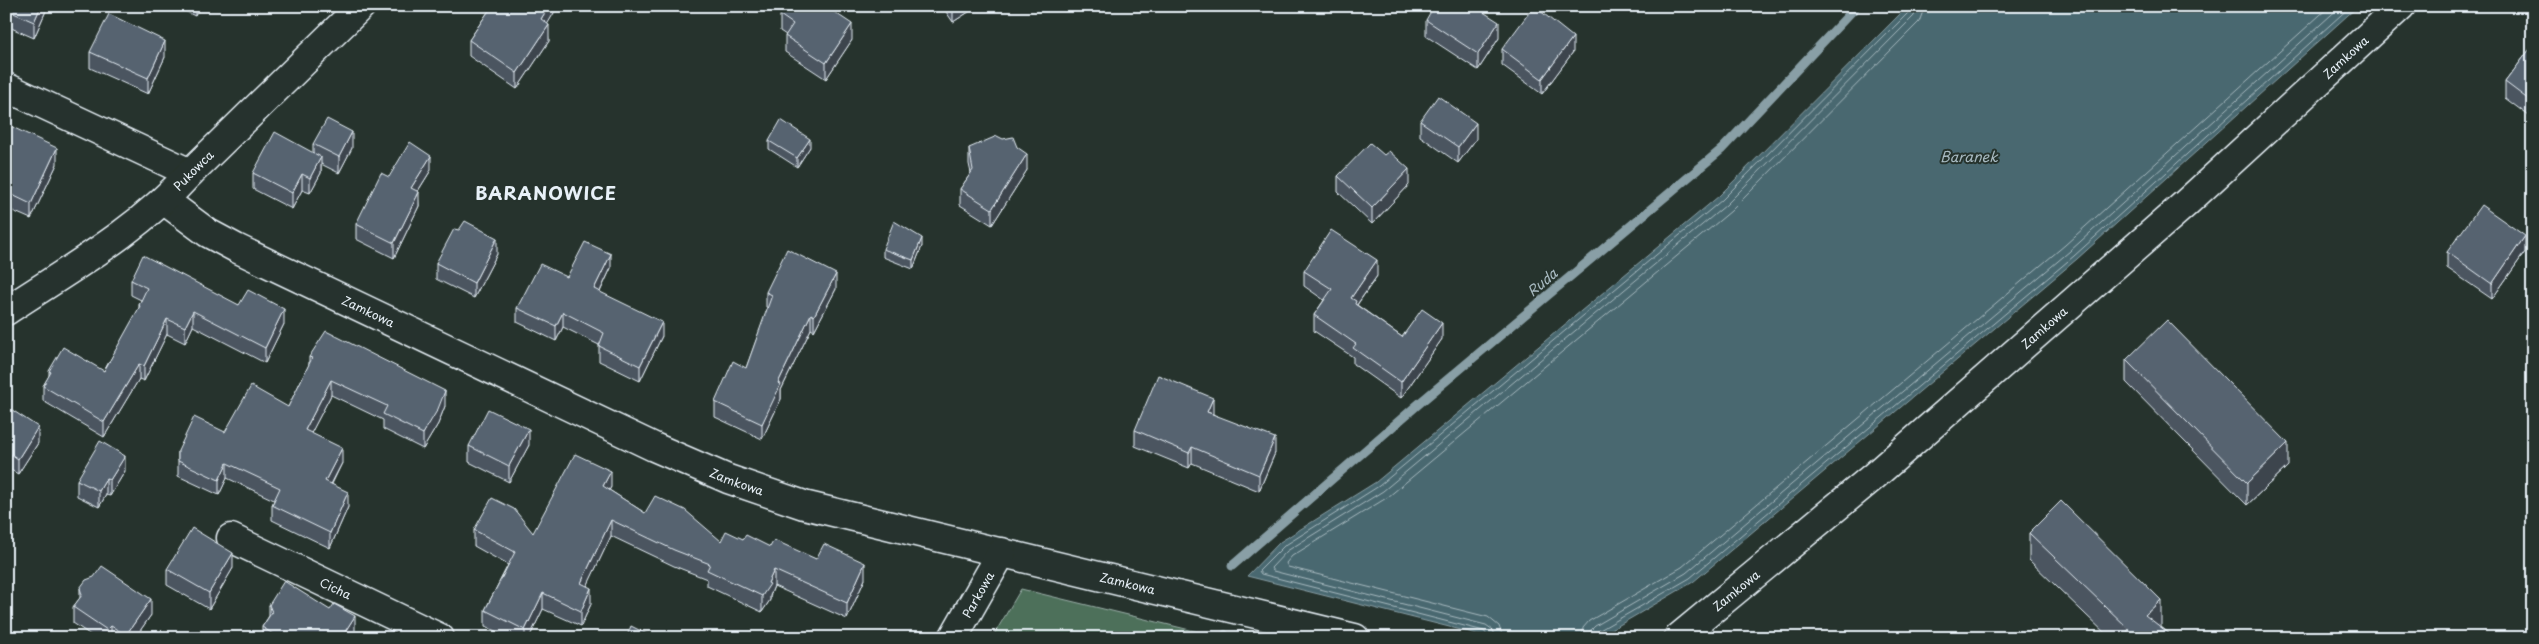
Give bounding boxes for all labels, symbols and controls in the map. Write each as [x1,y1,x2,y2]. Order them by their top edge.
street label: Zamkowa [2319,31,2373,83]
street label: Pukowca [169,146,218,195]
water label: Baranek [1940,146,1999,167]
district label: BARANOWICE [475,179,617,206]
water label: Ruda [1522,263,1562,301]
street label: Zamkowa [339,291,398,331]
street label: Zamkowa [2017,302,2071,353]
street label: Zamkowa [707,463,767,500]
street label: Zamkowa [1708,565,1764,615]
street label: Parkowa [957,568,998,621]
street label: Zamkowa [1098,568,1157,599]
street label: Cicha [317,573,355,604]

